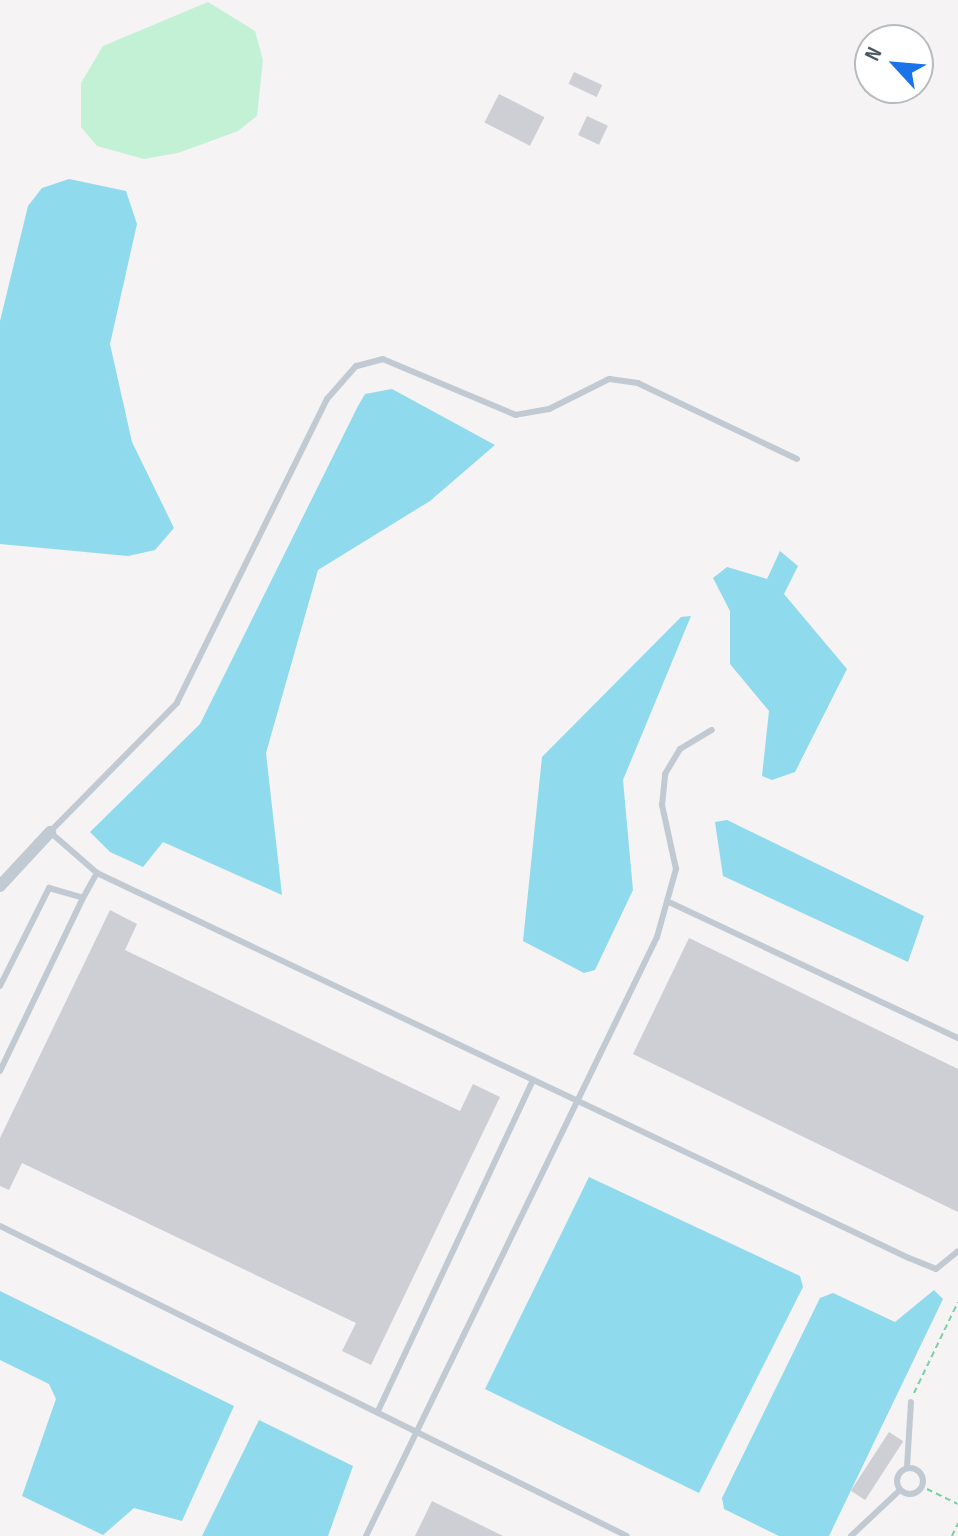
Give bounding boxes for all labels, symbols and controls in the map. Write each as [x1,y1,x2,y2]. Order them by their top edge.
north arrow [854,24,934,104]
text: N [859,43,888,65]

